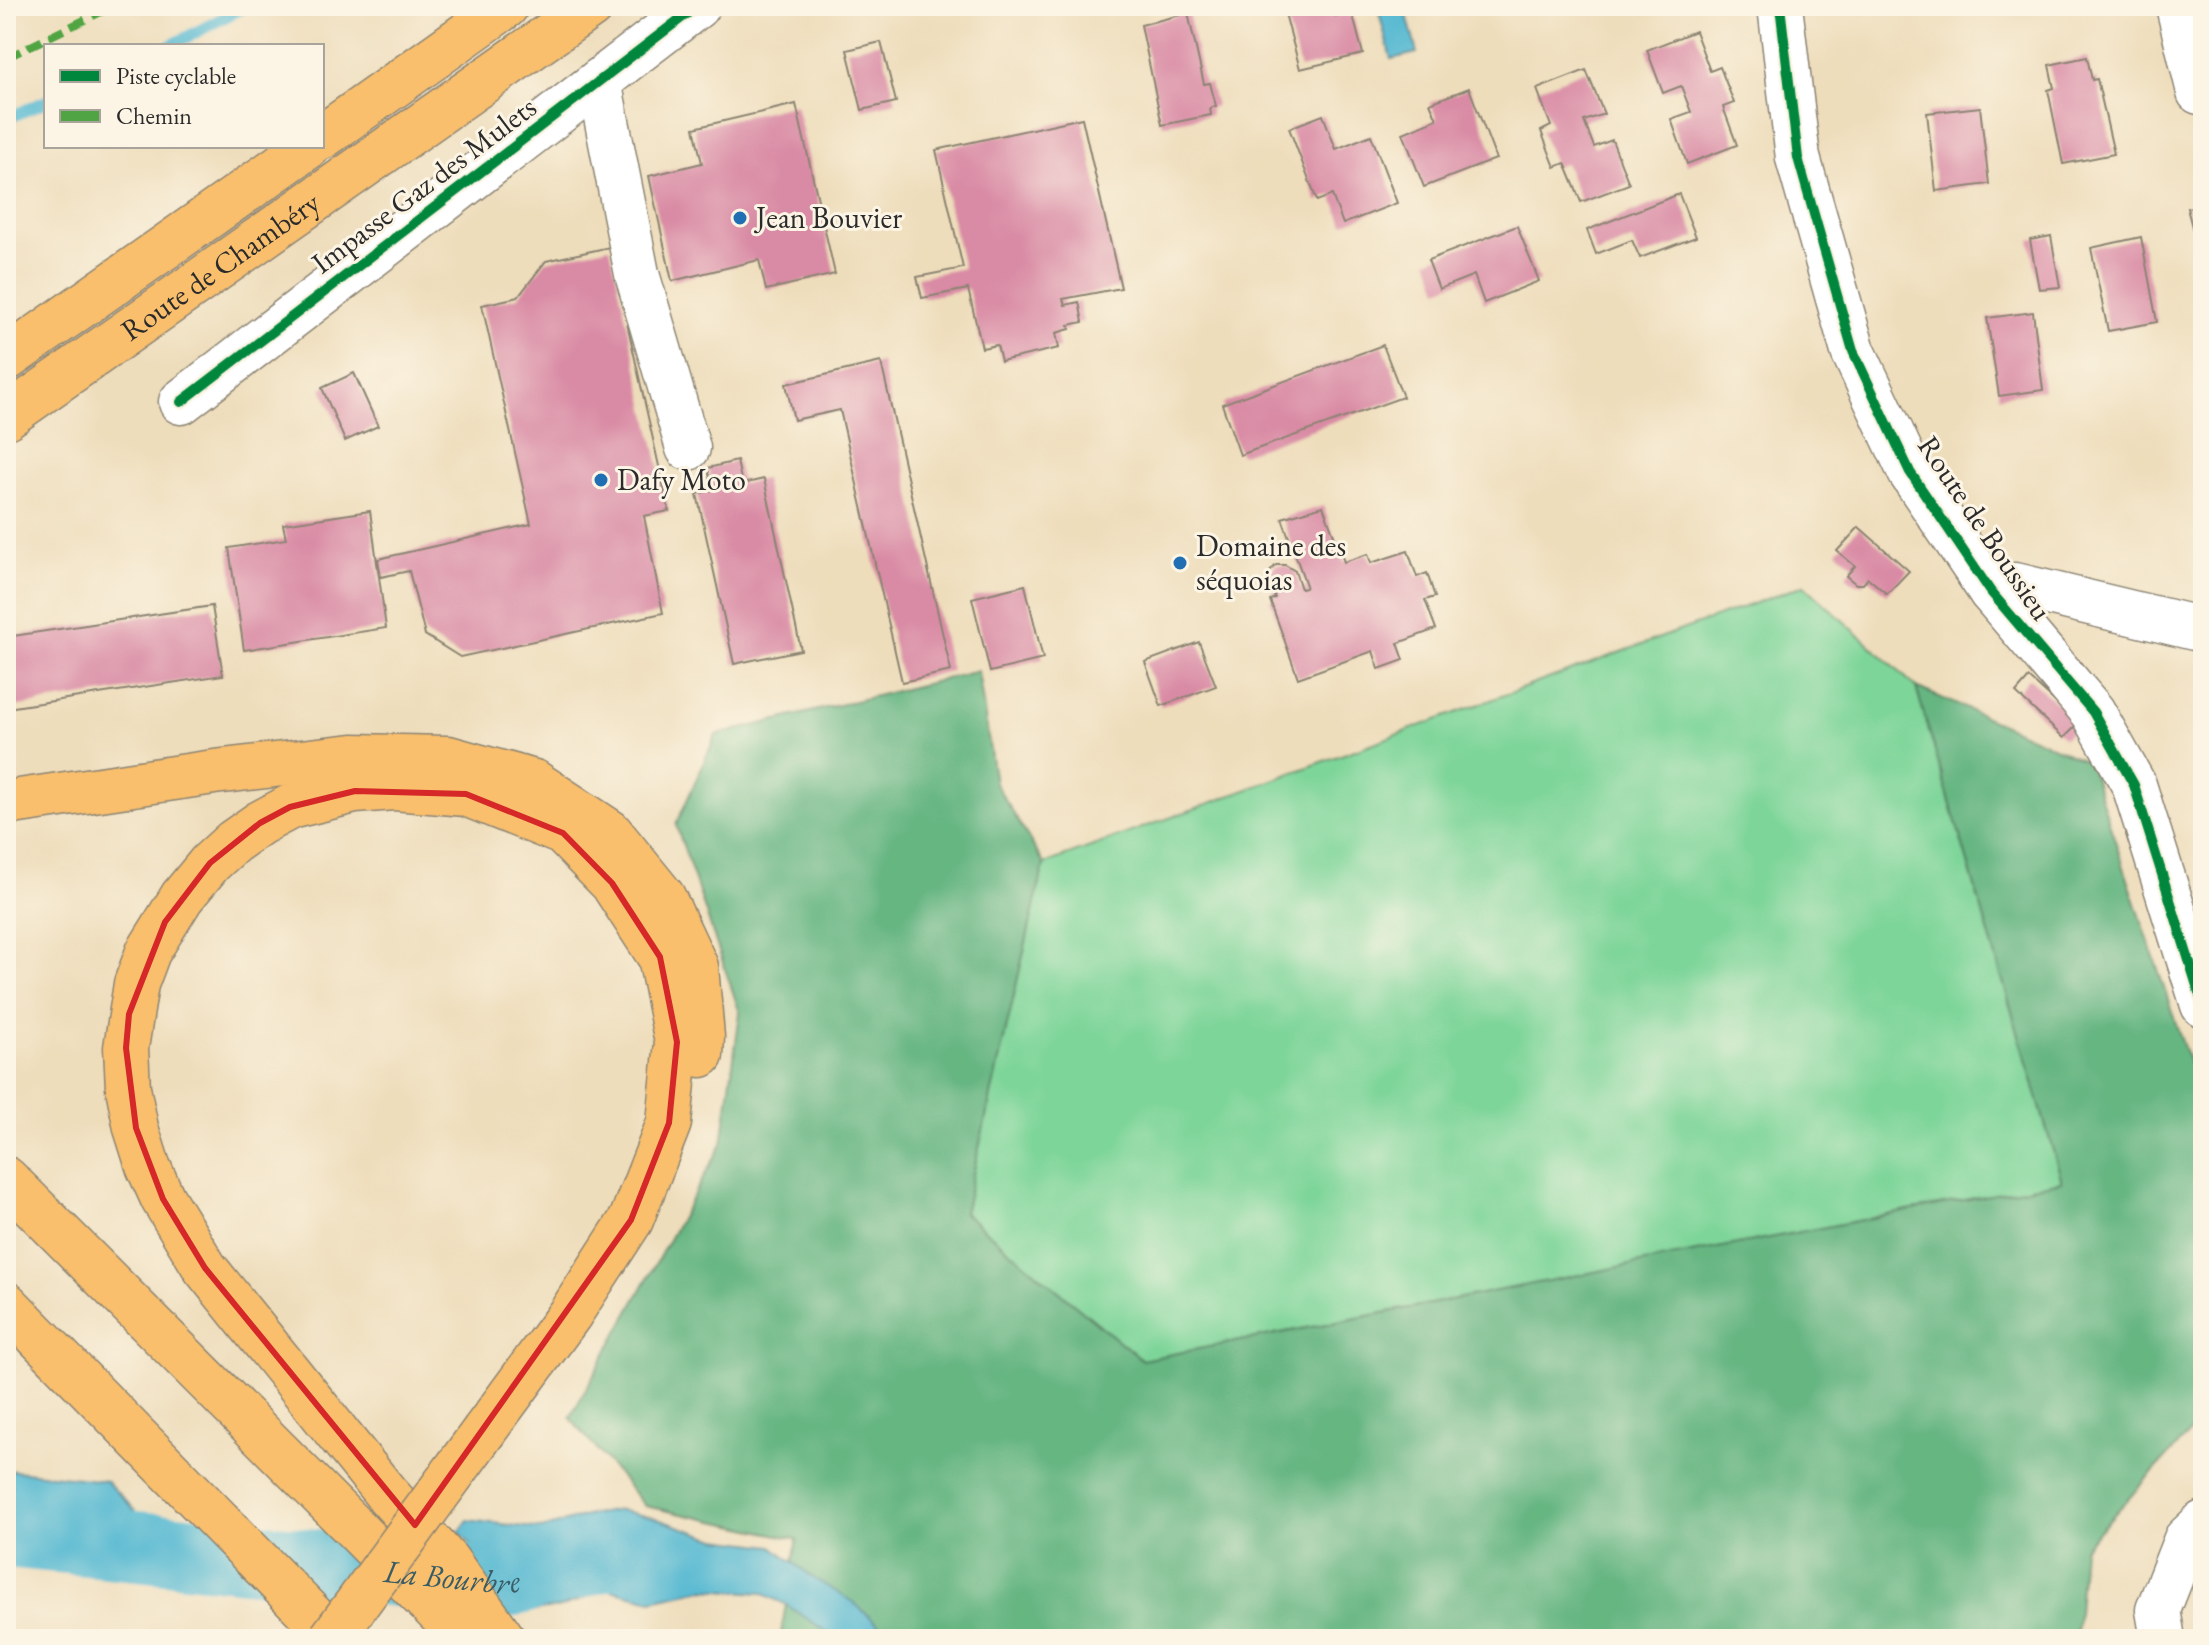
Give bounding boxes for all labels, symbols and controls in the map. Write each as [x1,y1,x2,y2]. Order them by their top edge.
legend [44,44,324,148]
text: Piste cyclable [116,60,236,91]
street label: Impasse Gaz des Mulets [304,87,544,282]
text: Chemin [116,100,192,131]
street label: Route de Chambéry [113,182,328,349]
place label: Jean Bouvier [753,198,902,237]
marker: Jean Bouvier [731,209,749,227]
street label: Route de Boussieu [1909,428,2062,628]
place label: Dafy Moto [617,460,746,499]
marker: Dafy Moto [592,471,610,489]
place label: Domaine des séquoias [1196,526,1346,599]
marker: Domaine des séquoias [1171,554,1189,572]
water label: La Bourbre [381,1550,526,1604]

